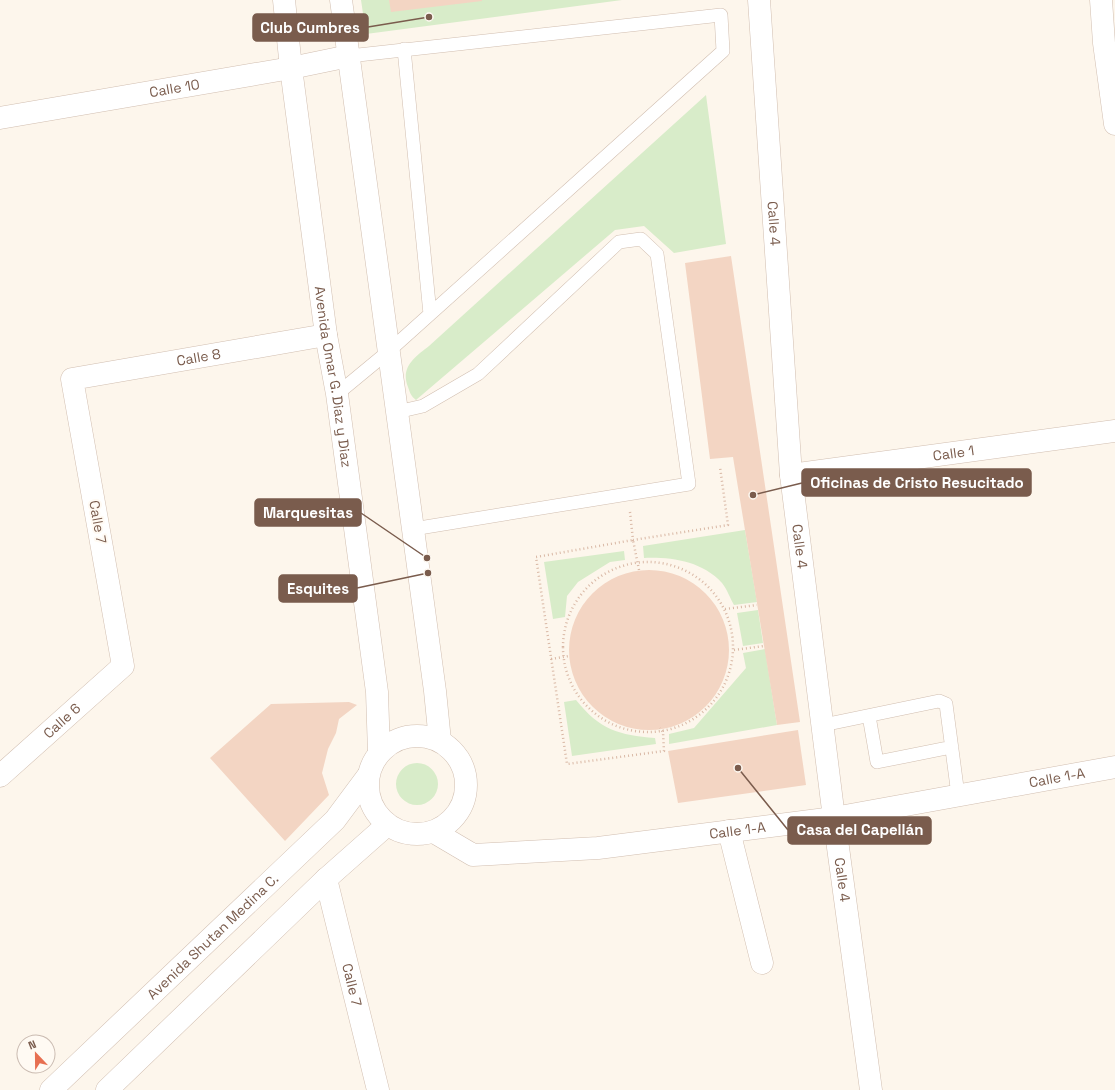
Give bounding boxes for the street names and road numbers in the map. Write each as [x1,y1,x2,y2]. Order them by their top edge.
street label: Calle 10 [148,75,201,101]
street label: Calle 4 [764,201,785,247]
street label: Avenida Omar G. Diaz y Diaz [311,285,356,468]
street label: Calle 8 [175,344,222,370]
street label: Calle 1 [932,441,975,465]
street label: Calle 7 [85,499,111,545]
street label: Calle 4 [788,523,812,570]
street label: Calle 6 [39,699,84,742]
street label: Calle 1-A [1027,764,1087,791]
street label: Calle 1-A [708,818,767,843]
street label: Calle 4 [830,856,854,903]
street label: Avenida Shutan Medina C. [143,870,282,1003]
street label: Calle 7 [338,961,366,1008]

